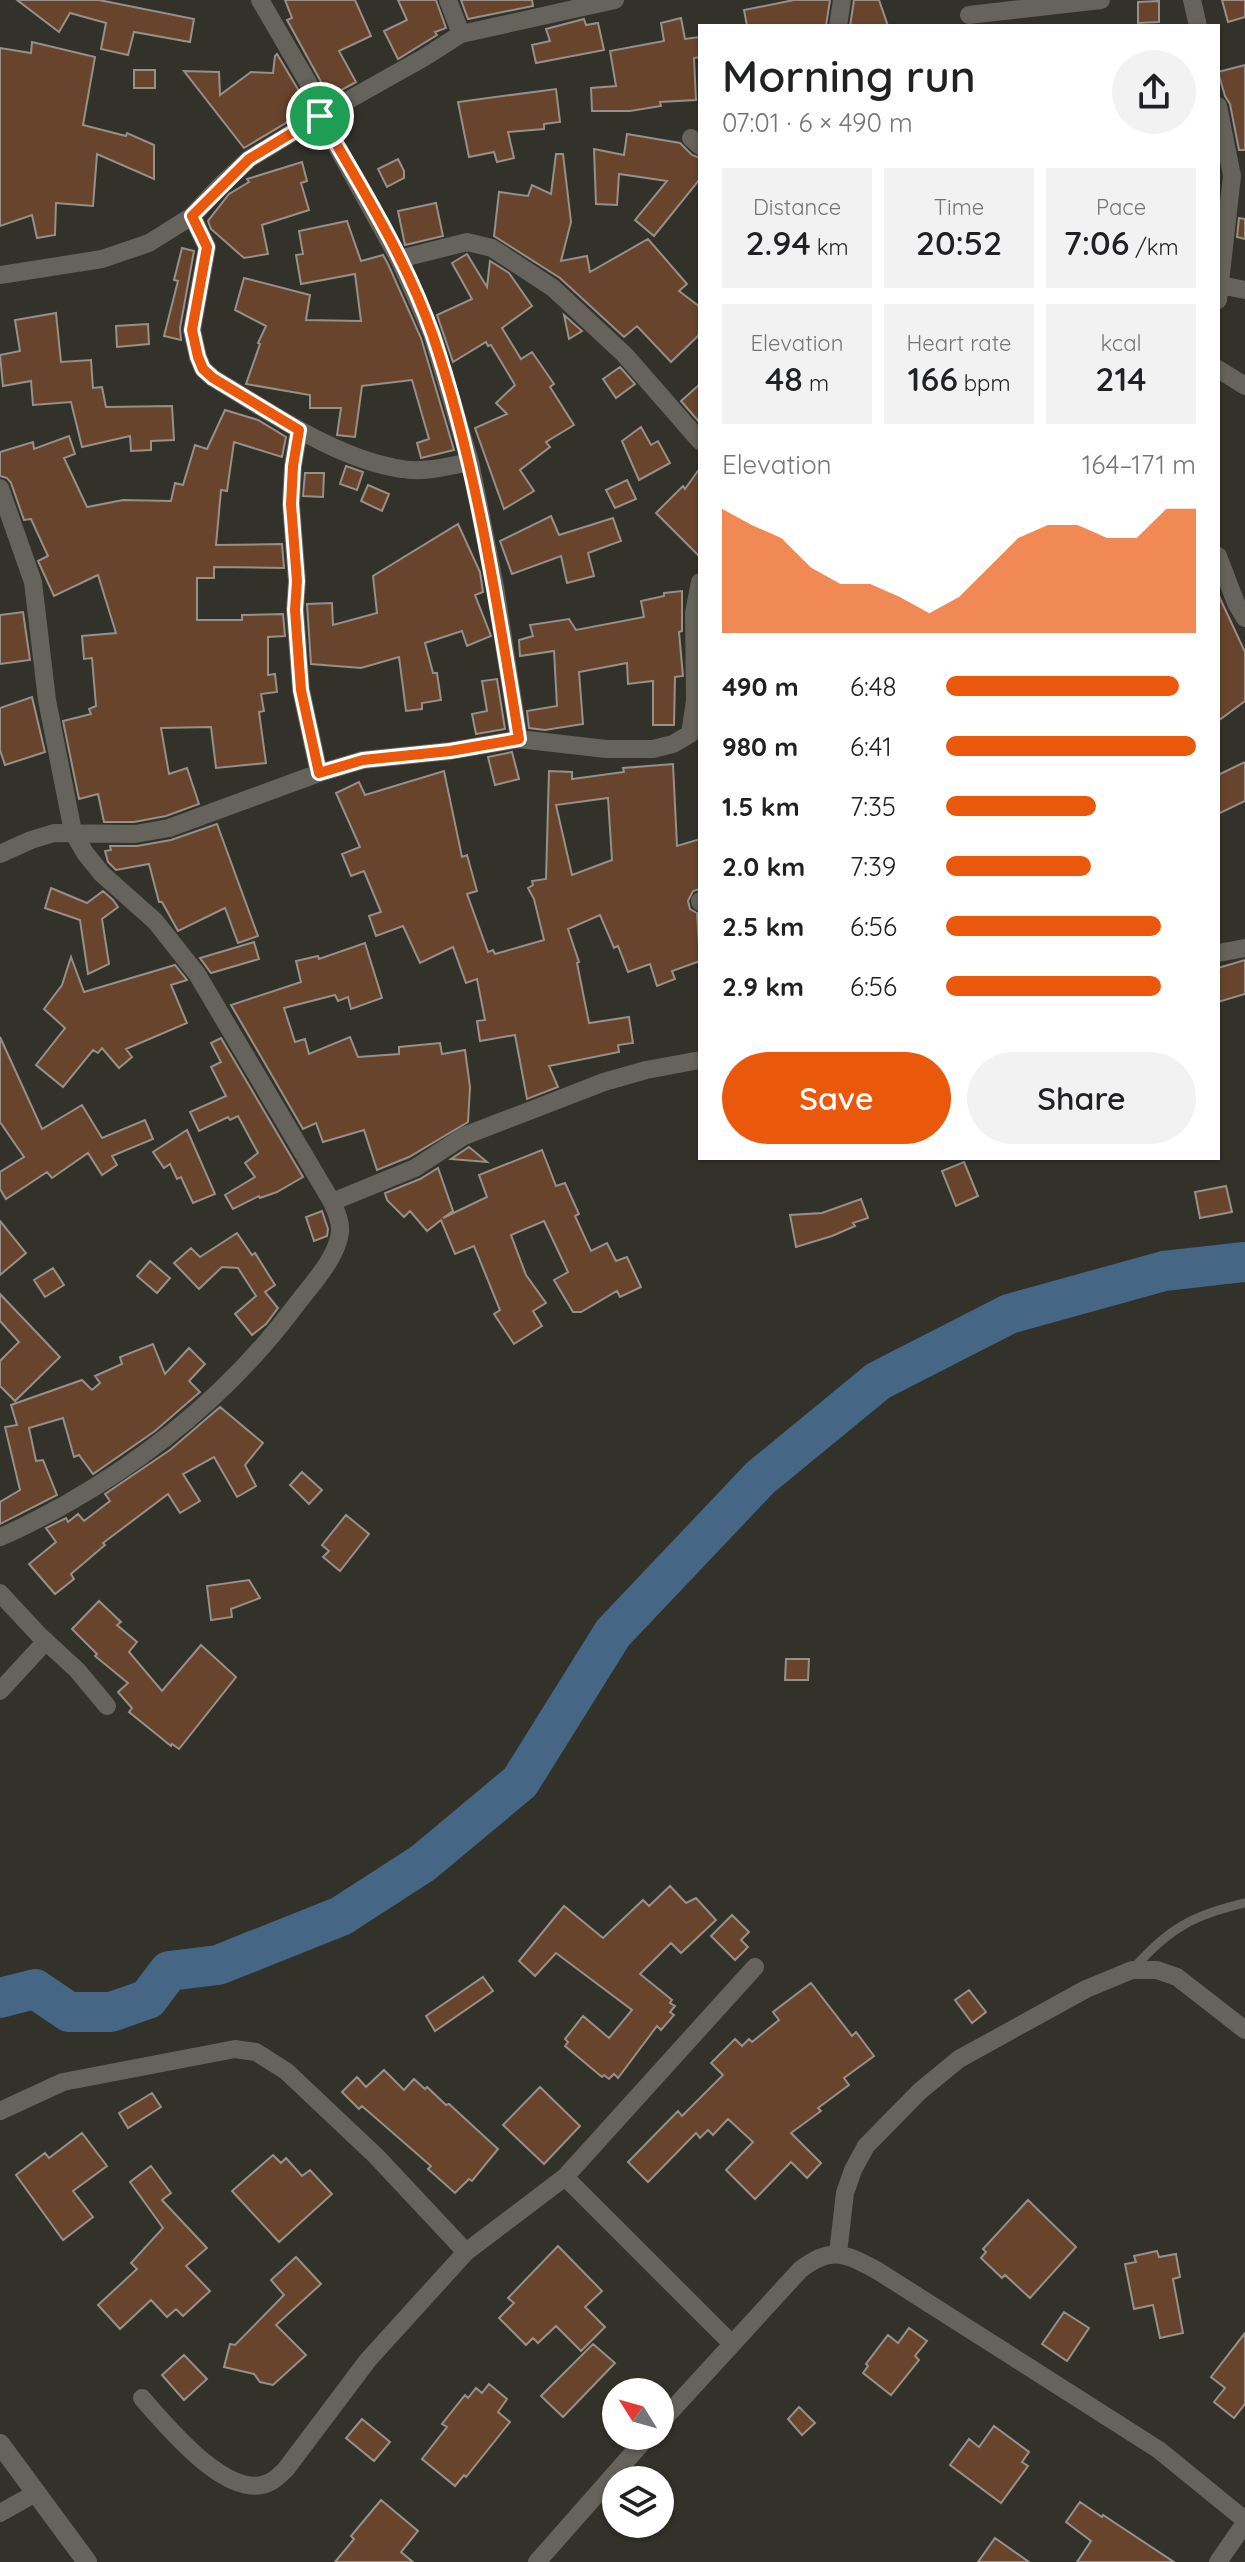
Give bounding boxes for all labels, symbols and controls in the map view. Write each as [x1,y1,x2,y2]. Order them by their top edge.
text: Morning run [722,48,976,103]
button: share [1112,50,1196,134]
pin [286,82,354,150]
icon: arrive [298,94,342,138]
text: 07:01 · 6 × 490 m [722,106,913,139]
text: Distance [753,193,841,221]
text: Time [934,193,984,221]
text: Pace [1096,193,1146,221]
text: 2.94 [745,221,811,264]
text: 20:52 [916,221,1002,264]
text: 7:06 [1063,221,1129,264]
text: km [811,233,849,261]
text: /km [1129,233,1179,261]
text: Elevation [751,329,843,357]
text: Heart rate [907,329,1011,357]
text: kcal [1100,329,1142,357]
text: 48 [765,357,803,400]
text: 166 [907,357,958,400]
text: 214 [1095,357,1147,400]
text: m [803,369,829,397]
text: bpm [958,369,1011,397]
text: Elevation [722,448,832,481]
text: 164–171 m [1082,448,1196,481]
text: 490 m [722,670,799,703]
text: 6:48 [850,670,897,703]
text: 980 m [722,730,798,763]
text: 6:41 [850,730,892,763]
text: 1.5 km [722,790,800,823]
text: 7:35 [850,790,896,823]
text: 2.0 km [722,850,805,883]
text: 7:39 [850,850,896,883]
text: 2.5 km [722,910,804,943]
text: 6:56 [850,910,897,943]
text: 2.9 km [722,970,804,1003]
text: 6:56 [850,970,897,1003]
button: Save [722,1052,951,1144]
button: Share [967,1052,1196,1144]
north arrow [602,2378,674,2450]
map controls [602,2378,674,2538]
button: layers [602,2466,674,2538]

